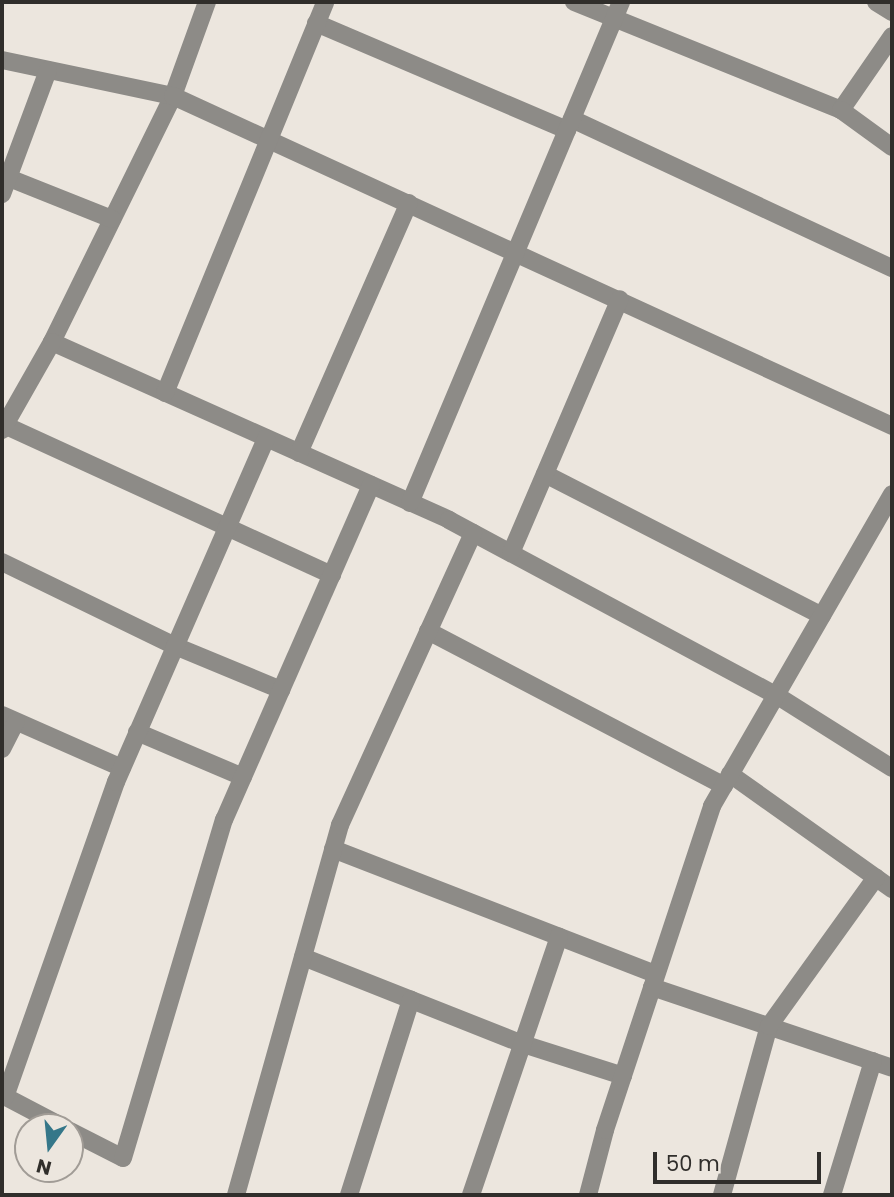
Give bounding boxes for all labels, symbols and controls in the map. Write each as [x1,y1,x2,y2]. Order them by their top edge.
north arrow [14,1113,84,1183]
scale bar [656,1138,824,1182]
text: 50 m [666,1149,720,1178]
text: N [34,1152,54,1182]

